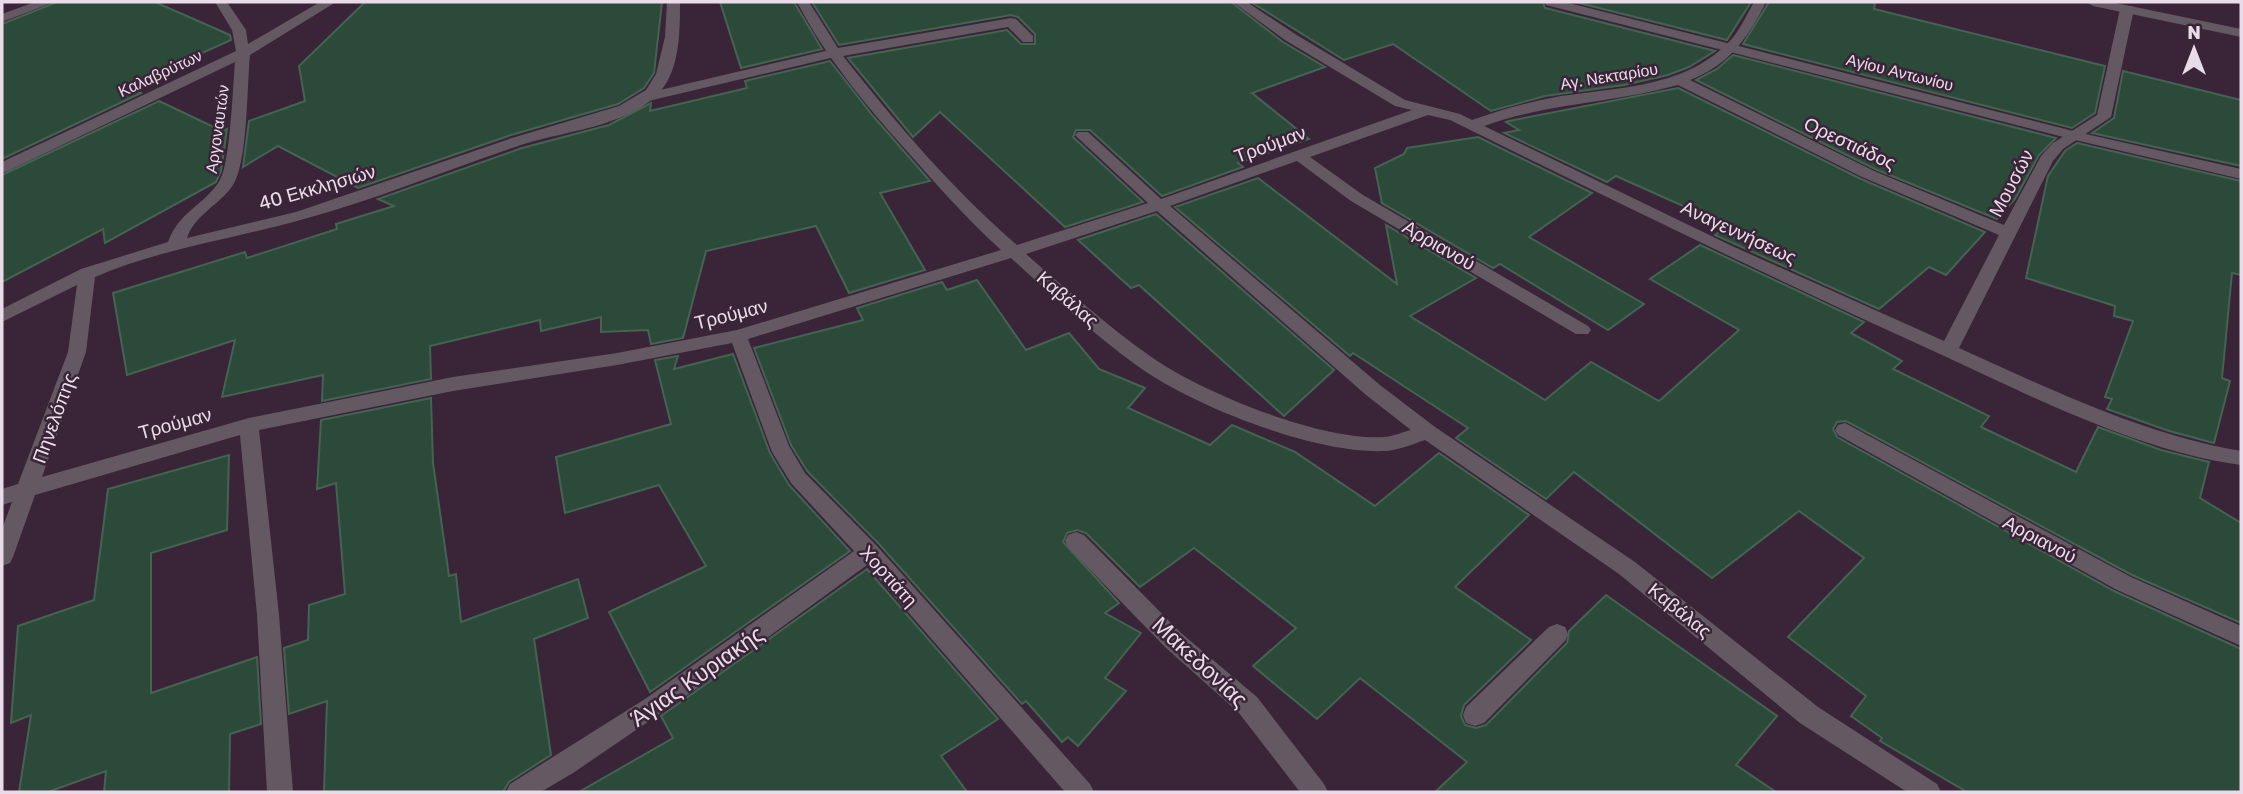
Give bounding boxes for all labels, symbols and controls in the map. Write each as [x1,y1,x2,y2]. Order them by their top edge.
north arrow [2159,14,2229,84]
text: N [2187,21,2201,44]
street label: Καλαβρύτων [115,46,205,101]
street label: Αγίου Αντωνίου [1844,50,1955,95]
street label: Αγ. Νεκταρίου [1559,59,1659,94]
street label: Αργοναυτών [202,84,233,175]
street label: Ορεστιάδος [1800,112,1899,175]
street label: Τρούμαν [1231,121,1309,168]
street label: Μουσών [1984,146,2039,221]
street label: 40 Εκκλησιών [256,160,378,215]
street label: Αναγεννήσεως [1677,196,1800,269]
street label: Αρριανού [1398,215,1479,275]
street label: Καβάλας [1032,266,1103,333]
street label: Τρούμαν [692,294,770,335]
street label: Πηνελόπης [27,370,81,467]
street label: Τρούμαν [136,403,214,444]
street label: Αρριανού [1999,511,2080,568]
street label: Χορτιάτη [855,541,922,612]
street label: Καβάλας [1643,578,1716,643]
street label: Μακεδονίας [1146,611,1254,713]
street label: Άγιας Κυριακής [625,620,769,732]

